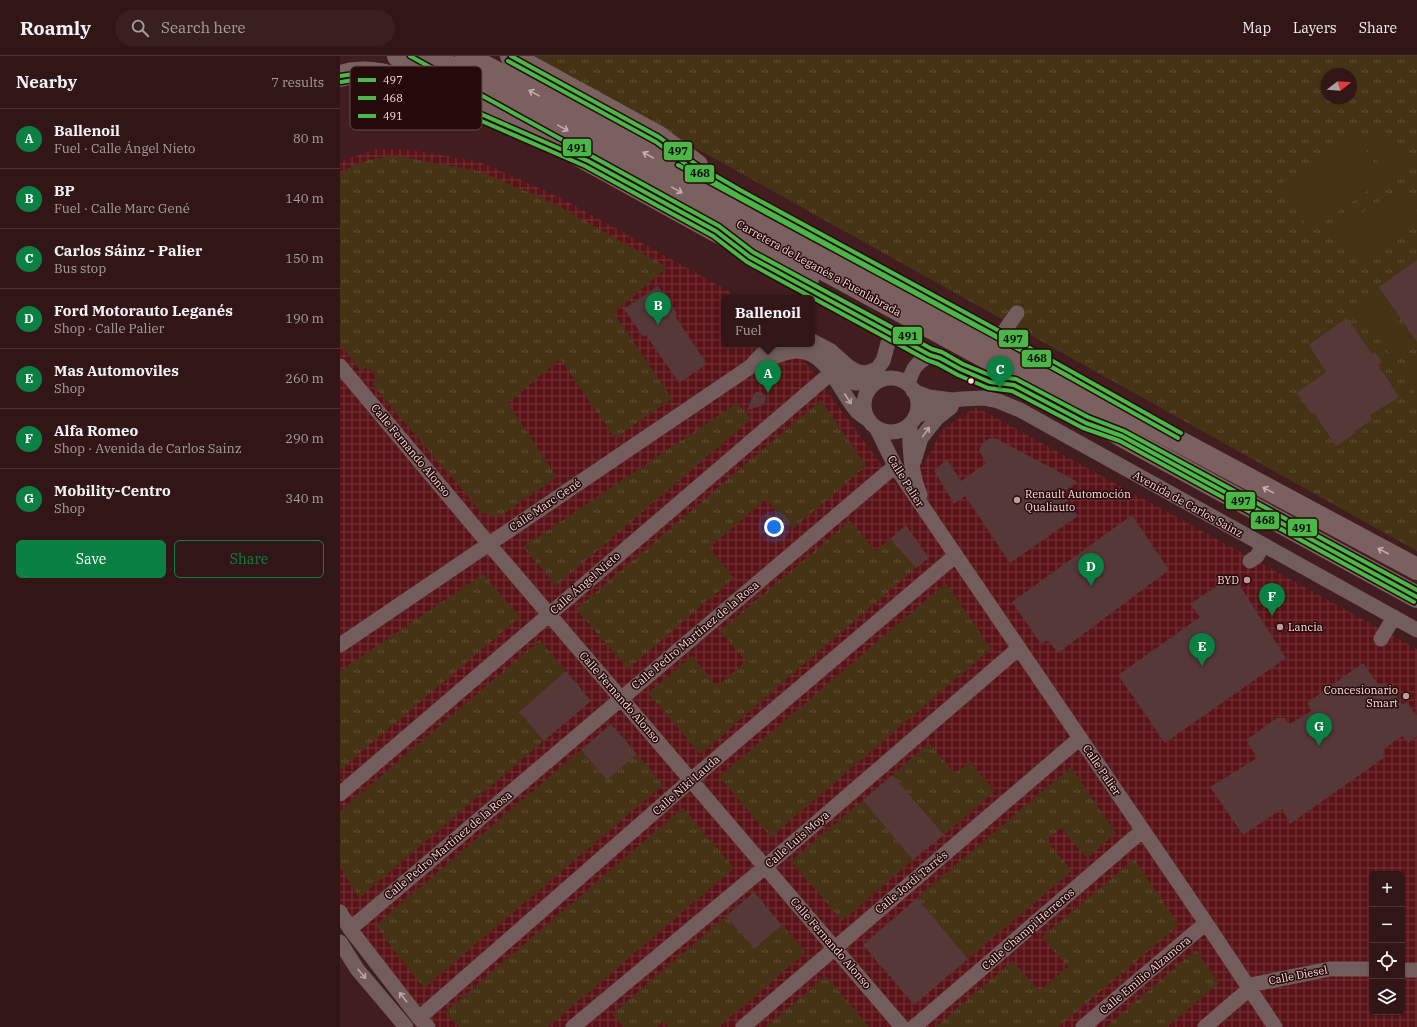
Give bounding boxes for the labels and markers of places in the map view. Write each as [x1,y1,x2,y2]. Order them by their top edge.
pin: B [645,292,671,325]
pin: C [987,356,1013,389]
pin: A [755,360,781,393]
unlabelled marker [966,376,976,386]
place label: Renault Automoción Qualiauto [1025,487,1131,514]
marker: Renault Automoción Qualiauto [1012,495,1022,505]
pin: D [1078,553,1104,586]
place label: BYD [1217,573,1239,587]
marker: BYD [1242,575,1252,585]
pin: F [1259,583,1285,616]
place label: Lancia [1288,620,1323,634]
marker: Lancia [1275,622,1285,632]
pin: E [1189,633,1215,666]
place label: Concesionario Smart [1324,683,1398,710]
marker: Concesionario Smart [1401,691,1411,701]
pin: G [1306,713,1332,746]

